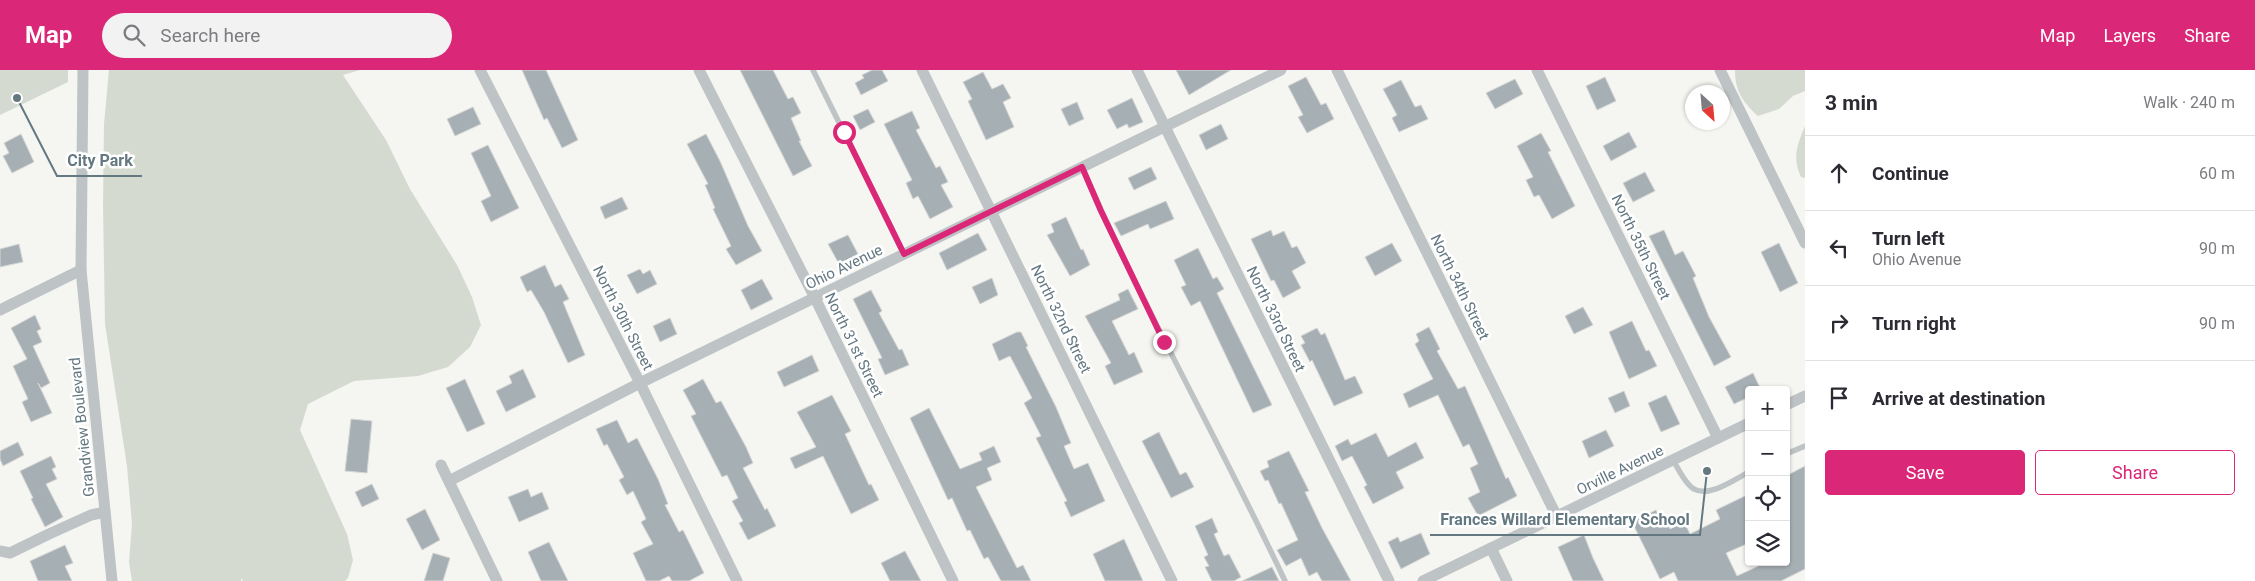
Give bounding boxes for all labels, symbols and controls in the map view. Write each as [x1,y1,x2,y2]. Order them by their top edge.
search box [102,13,452,58]
text: Map [25,21,72,49]
icon: search [120,21,148,49]
text: Search here [160,24,260,47]
text: Map [2040,25,2075,46]
text: Layers [2103,25,2156,46]
text: Share [2184,25,2230,46]
north arrow [1685,85,1730,130]
text: 3 min [1825,91,1878,115]
text: Walk · 240 m [2143,93,2235,112]
route start [833,121,856,144]
callout: City Park [57,145,142,176]
text: City Park [67,151,133,170]
icon: ahead [1825,159,1853,187]
text: Continue [1872,162,1949,185]
text: 60 m [2199,164,2235,183]
street label: North 35th Street [1608,191,1674,303]
text: Turn left [1872,227,1945,250]
street label: North 34th Street [1427,231,1493,343]
icon: left [1825,234,1853,262]
text: 90 m [2199,239,2235,258]
street label: Ohio Avenue [803,241,886,293]
text: Ohio Avenue [1872,250,1961,269]
street label: North 32nd Street [1027,262,1095,376]
street label: North 30th Street [589,263,657,373]
street label: North 33rd Street [1243,263,1309,375]
street label: North 31st Street [821,290,887,400]
icon: right [1825,309,1853,337]
text: Turn right [1872,312,1956,335]
text: 90 m [2199,314,2235,333]
route end [1153,331,1176,354]
street label: Grandview Boulevard [66,356,98,498]
icon: arrive [1825,384,1853,412]
map controls [1745,386,1790,566]
button: + [1745,386,1790,431]
text: Arrive at destination [1872,387,2045,410]
button: − [1745,431,1790,476]
street label: Orville Avenue [1574,441,1666,499]
button: Save [1825,450,2025,495]
button: Share [2035,450,2235,495]
button: locate [1745,476,1790,521]
callout: Frances Willard Elementary School [1430,504,1700,535]
text: Frances Willard Elementary School [1440,510,1690,529]
button: layers [1745,521,1790,566]

